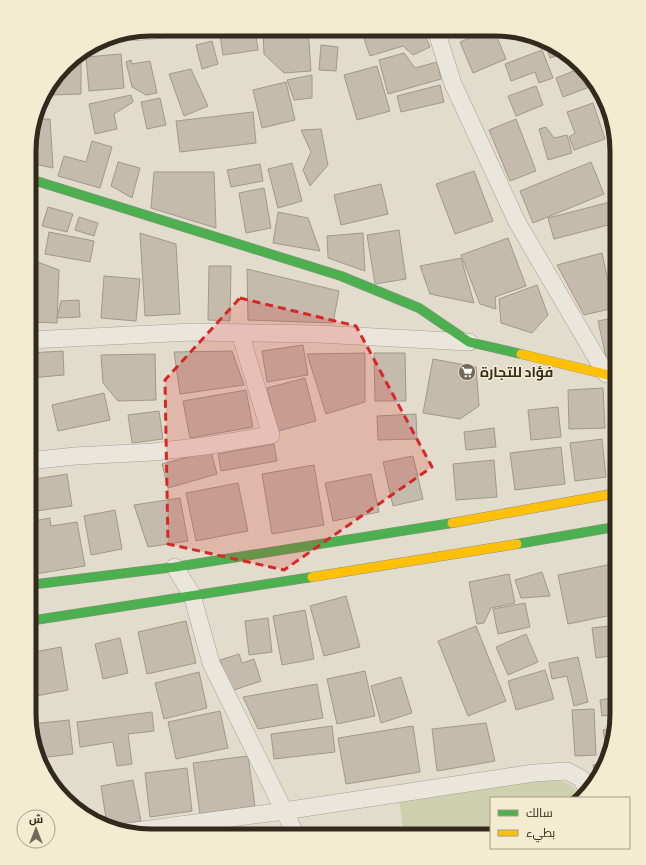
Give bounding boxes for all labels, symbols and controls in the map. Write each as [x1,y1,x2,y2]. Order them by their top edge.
supermarket icon: فؤاد للتجارة [457,362,477,382]
place label: فؤاد للتجارة [480,364,553,381]
legend [490,797,630,849]
text: سالك [526,806,553,820]
north arrow [16,809,56,849]
text: ش [29,813,43,826]
text: بطيء [526,826,555,843]

